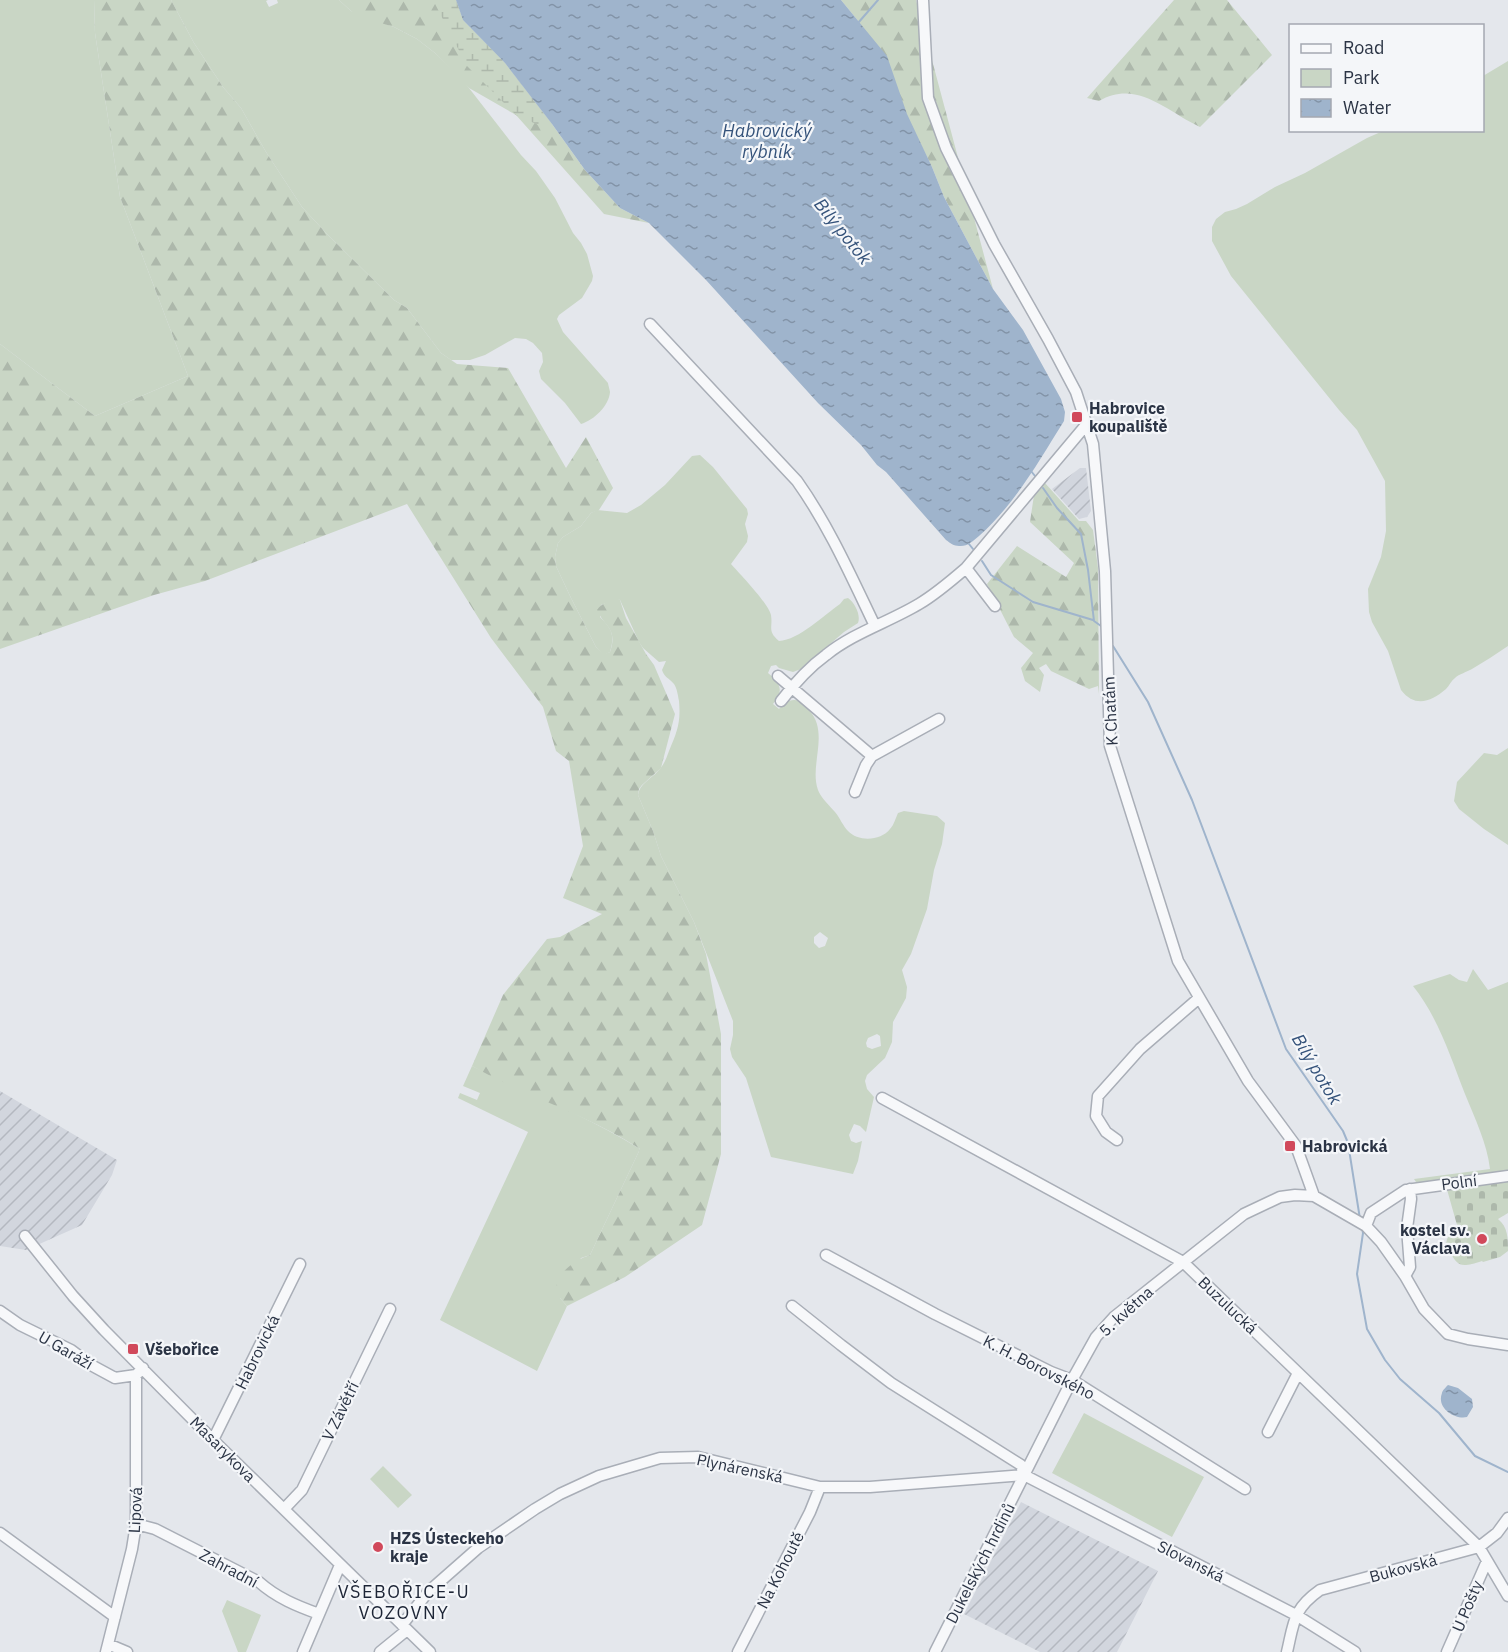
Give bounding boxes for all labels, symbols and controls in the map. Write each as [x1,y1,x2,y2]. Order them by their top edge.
legend [1289,24,1484,132]
text: Road [1343,36,1384,59]
text: Park [1343,66,1380,89]
text: Water [1343,96,1392,119]
water label: Habrovický rybník [722,119,813,163]
water label: Bílý potok [809,193,877,269]
place label: Habrovice koupaliště [1089,398,1168,436]
marker: Habrovice koupaliště [1070,410,1084,424]
street label: K Chatám [1098,676,1122,746]
water label: Bílý potok [1287,1029,1347,1109]
place label: Habrovická [1302,1136,1388,1156]
marker: Habrovická [1283,1139,1297,1153]
street label: Polní [1440,1170,1478,1194]
place label: kostel sv. Václava [1400,1220,1470,1258]
marker: kostel sv. Václava [1475,1232,1489,1246]
street label: Buzulucká [1194,1272,1262,1338]
street label: 5. května [1095,1281,1157,1340]
street label: Habrovická [230,1311,284,1393]
street label: U Garáží [35,1326,97,1374]
street label: K. H. Borovského [980,1330,1098,1404]
place label: Všebořice [145,1339,219,1359]
marker: Všebořice [126,1342,140,1356]
street label: V Závětří [317,1378,363,1444]
street label: Masarykova [186,1412,260,1486]
street label: Plynárenská [695,1449,785,1487]
street label: Lipová [124,1486,146,1534]
street label: Dukelských hrdinů [941,1499,1019,1627]
place label: HZS Ústeckeho kraje [390,1527,504,1566]
street label: Na Kohoutě [752,1528,808,1612]
street label: Slovanská [1154,1536,1228,1587]
marker: HZS Ústeckeho kraje [371,1540,385,1554]
street label: Zahradní [196,1544,262,1592]
street label: Bukovská [1367,1549,1439,1587]
street label: U Pošty [1447,1577,1487,1635]
district label: VŠEBOŘICE-U VOZOVNY [338,1579,470,1624]

